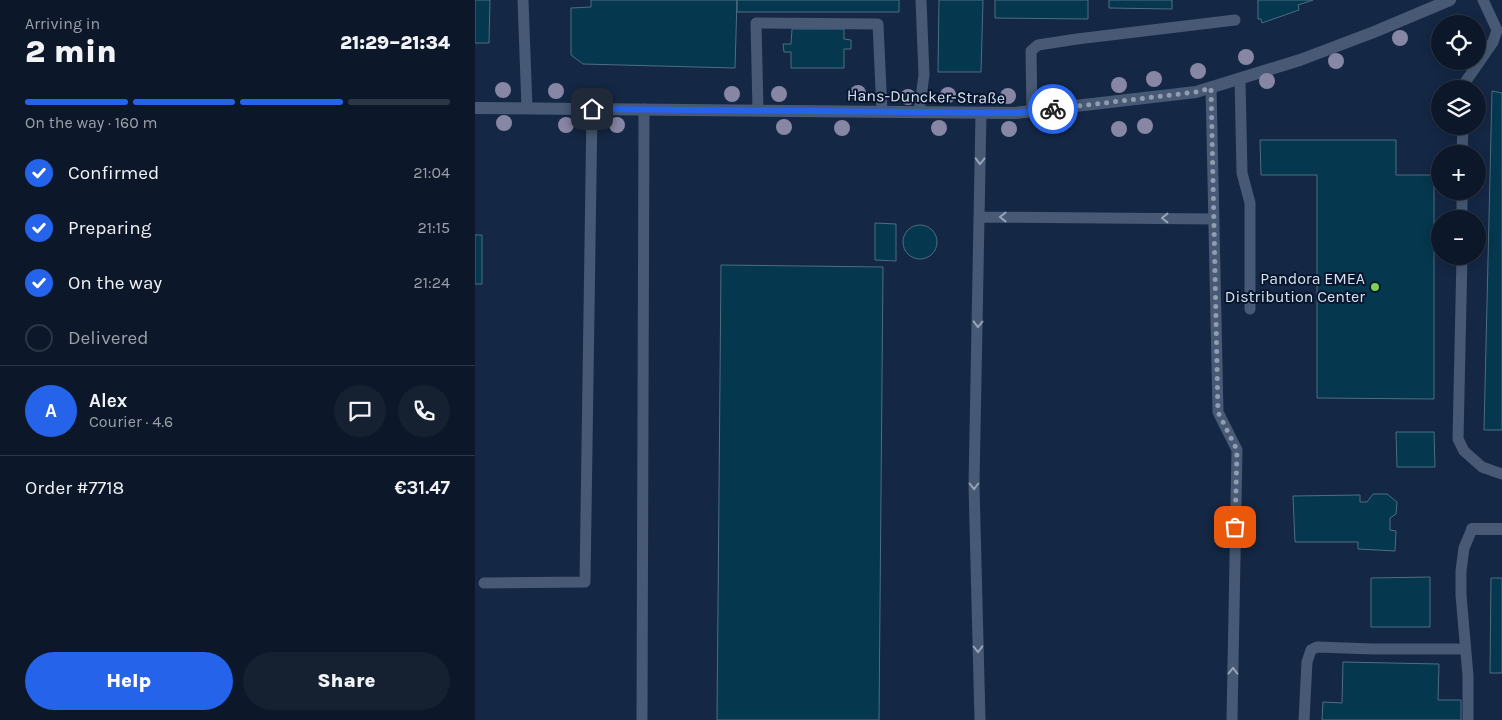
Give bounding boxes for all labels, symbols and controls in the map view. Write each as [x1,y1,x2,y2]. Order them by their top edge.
text: Arriving in [25,14,100,33]
map controls [1431,15,1486,265]
button: locate [1431,15,1486,70]
text: 21:29–21:34 [340,32,450,54]
text: 2 min [25,33,117,70]
button: layers [1431,80,1486,135]
courier [1028,84,1078,134]
street label: Hans-Duncker-Straße [847,86,1005,107]
pin [571,88,613,130]
icon: home [578,95,606,123]
icon: bike [1039,95,1067,123]
text: On the way · 160 m [25,113,158,132]
button: + [1431,145,1486,200]
one-way arrow [975,158,985,166]
icon: check [25,159,53,187]
text: Confirmed [68,162,159,184]
text: 21:04 [413,163,450,182]
button: − [1431,210,1486,265]
one-way arrow [998,212,1006,222]
one-way arrow [1161,213,1168,223]
icon: check [25,214,53,242]
text: Preparing [68,217,151,239]
text: 21:15 [417,218,450,237]
icon: check [25,269,53,297]
place label: Pandora EMEA Distribution Center [1225,269,1365,306]
text: On the way [68,272,162,294]
text: 21:24 [414,273,450,292]
marker: Pandora EMEA Distribution Center [1369,281,1381,293]
one-way arrow [972,320,983,328]
text: Delivered [68,327,148,349]
button: chat [334,385,386,437]
button: phone [398,385,450,437]
text: Alex [89,390,127,412]
text: A [45,400,57,422]
text: Courier · 4.6 [89,412,173,431]
text: Order #7718 [25,477,124,499]
text: €31.47 [395,477,450,499]
one-way arrow [969,483,979,491]
pin [1214,506,1256,548]
icon: bag [1221,513,1249,541]
one-way arrow [973,645,983,653]
button: Help [25,652,233,710]
button: Share [243,652,450,710]
one-way arrow [1227,667,1238,675]

